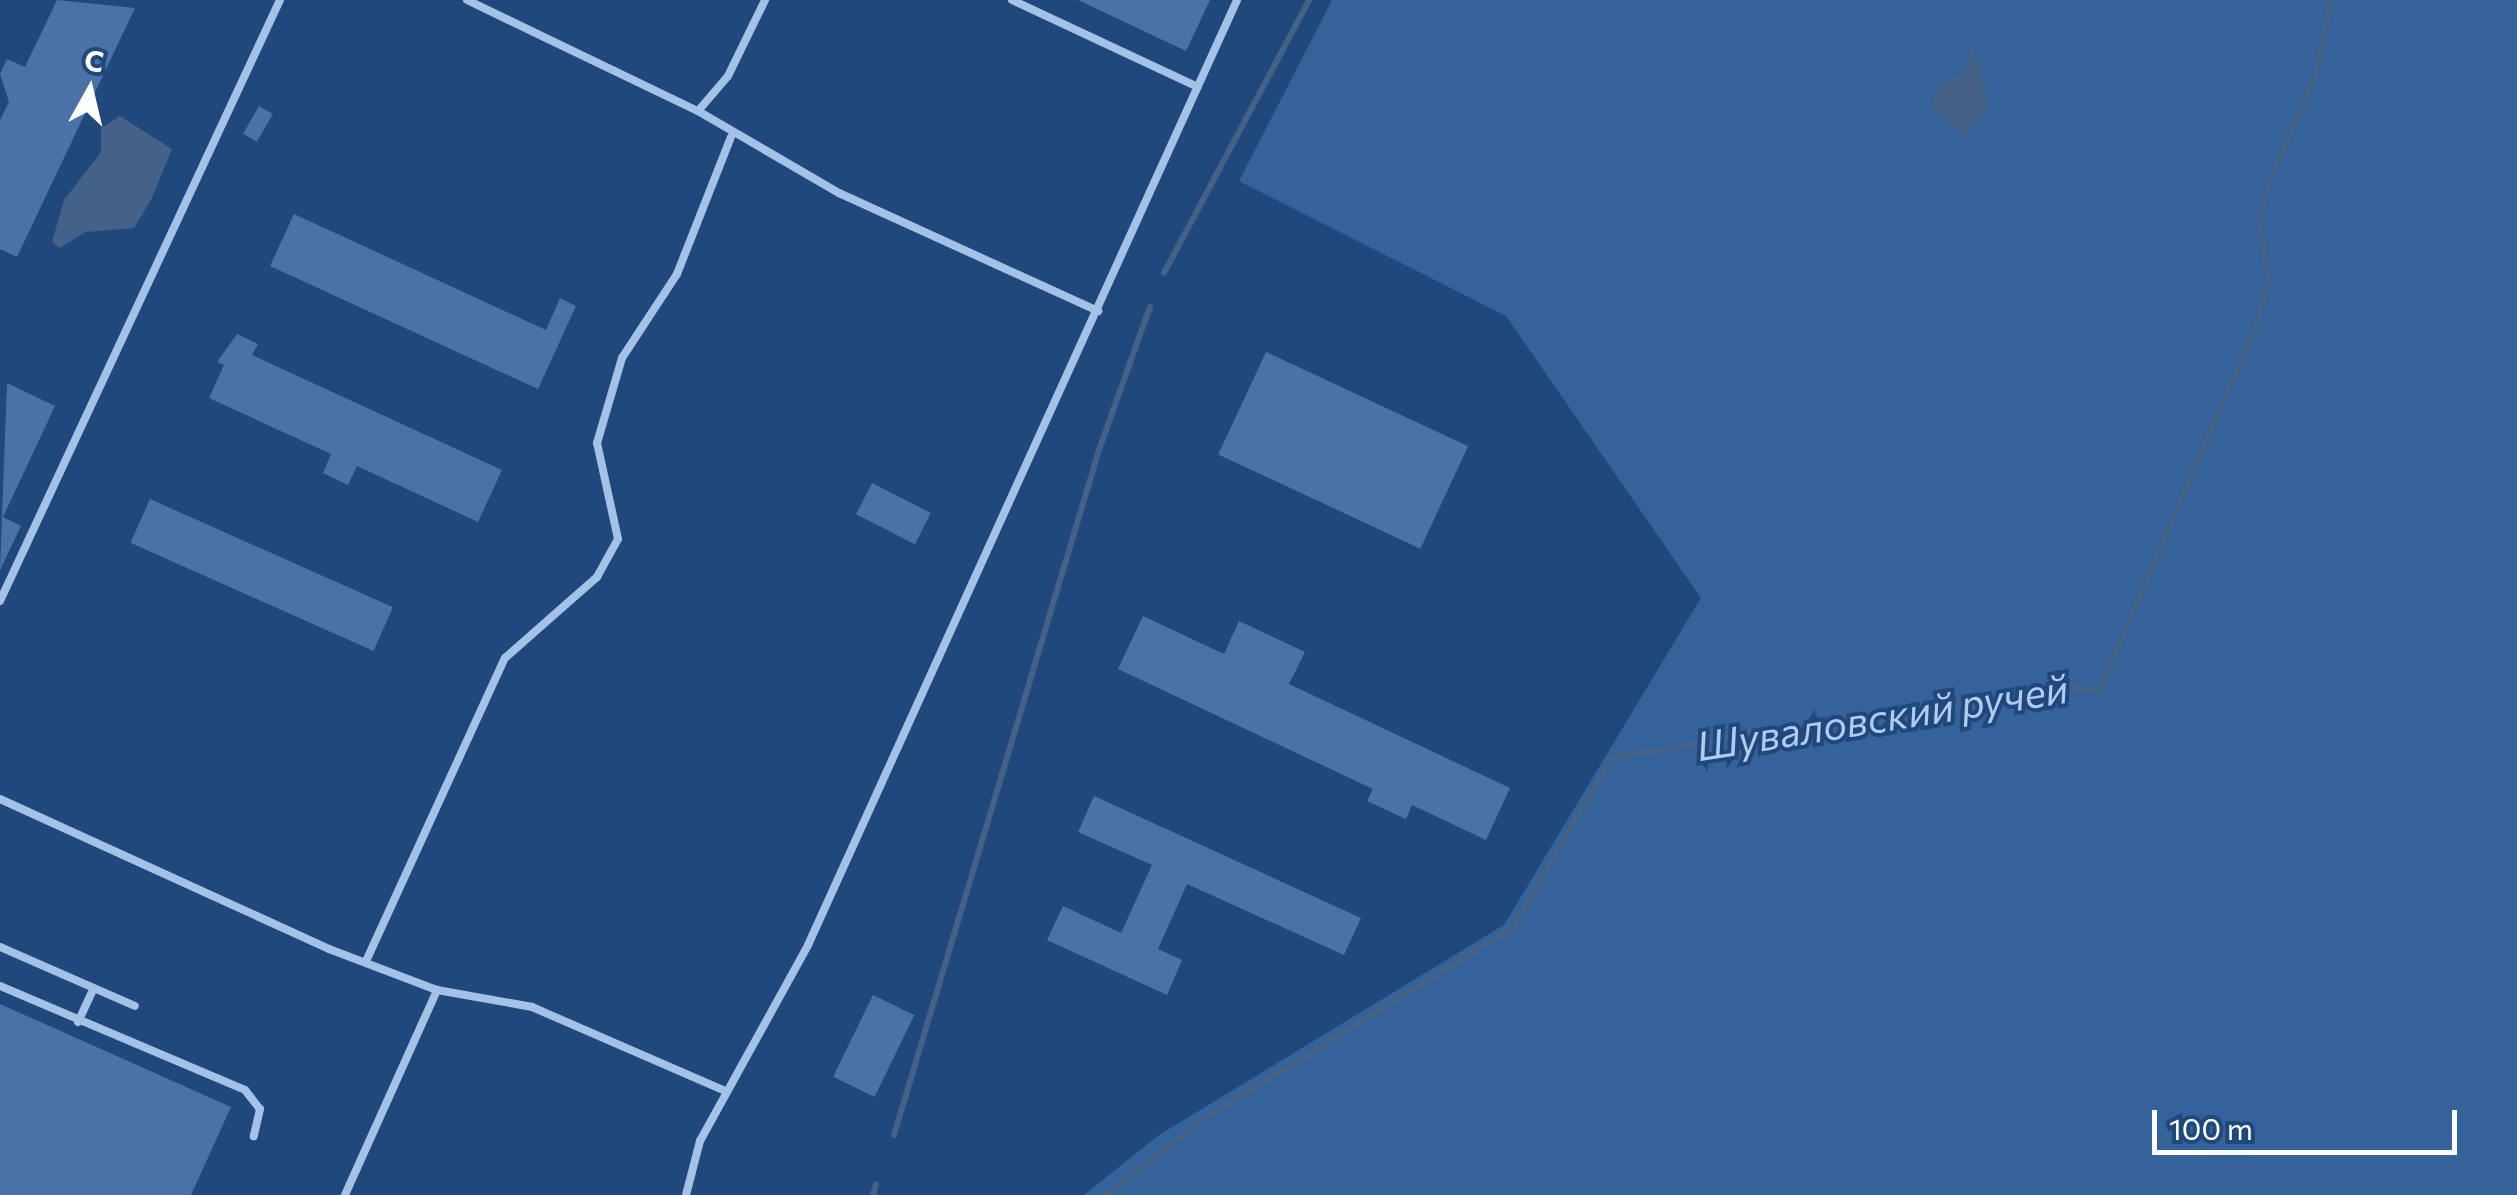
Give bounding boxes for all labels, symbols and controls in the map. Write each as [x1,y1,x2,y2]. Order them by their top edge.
north arrow [40,40,140,140]
text: С [82,42,106,78]
water label: Шуваловский ручей [1693,663,2071,769]
scale bar [2157,1090,2462,1152]
text: 100 m [2169,1109,2253,1146]

